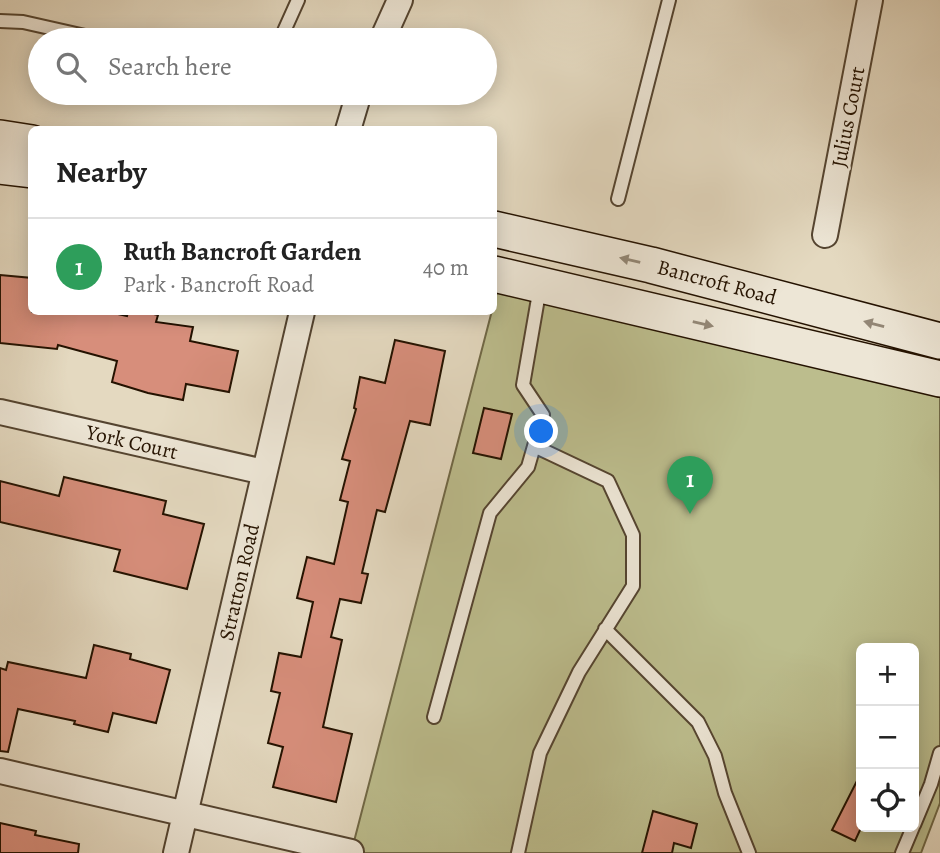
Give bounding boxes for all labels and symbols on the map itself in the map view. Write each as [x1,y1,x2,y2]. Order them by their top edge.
street label: Julius Court [825,64,871,170]
street label: Bancroft Road [654,253,781,312]
one-way arrow [619,255,641,266]
one-way arrow [692,318,714,329]
one-way arrow [863,318,884,328]
your location [524,414,558,448]
street label: York Court [83,418,181,466]
pin: 1 [667,456,713,514]
street label: Stratton Road [212,520,266,643]

